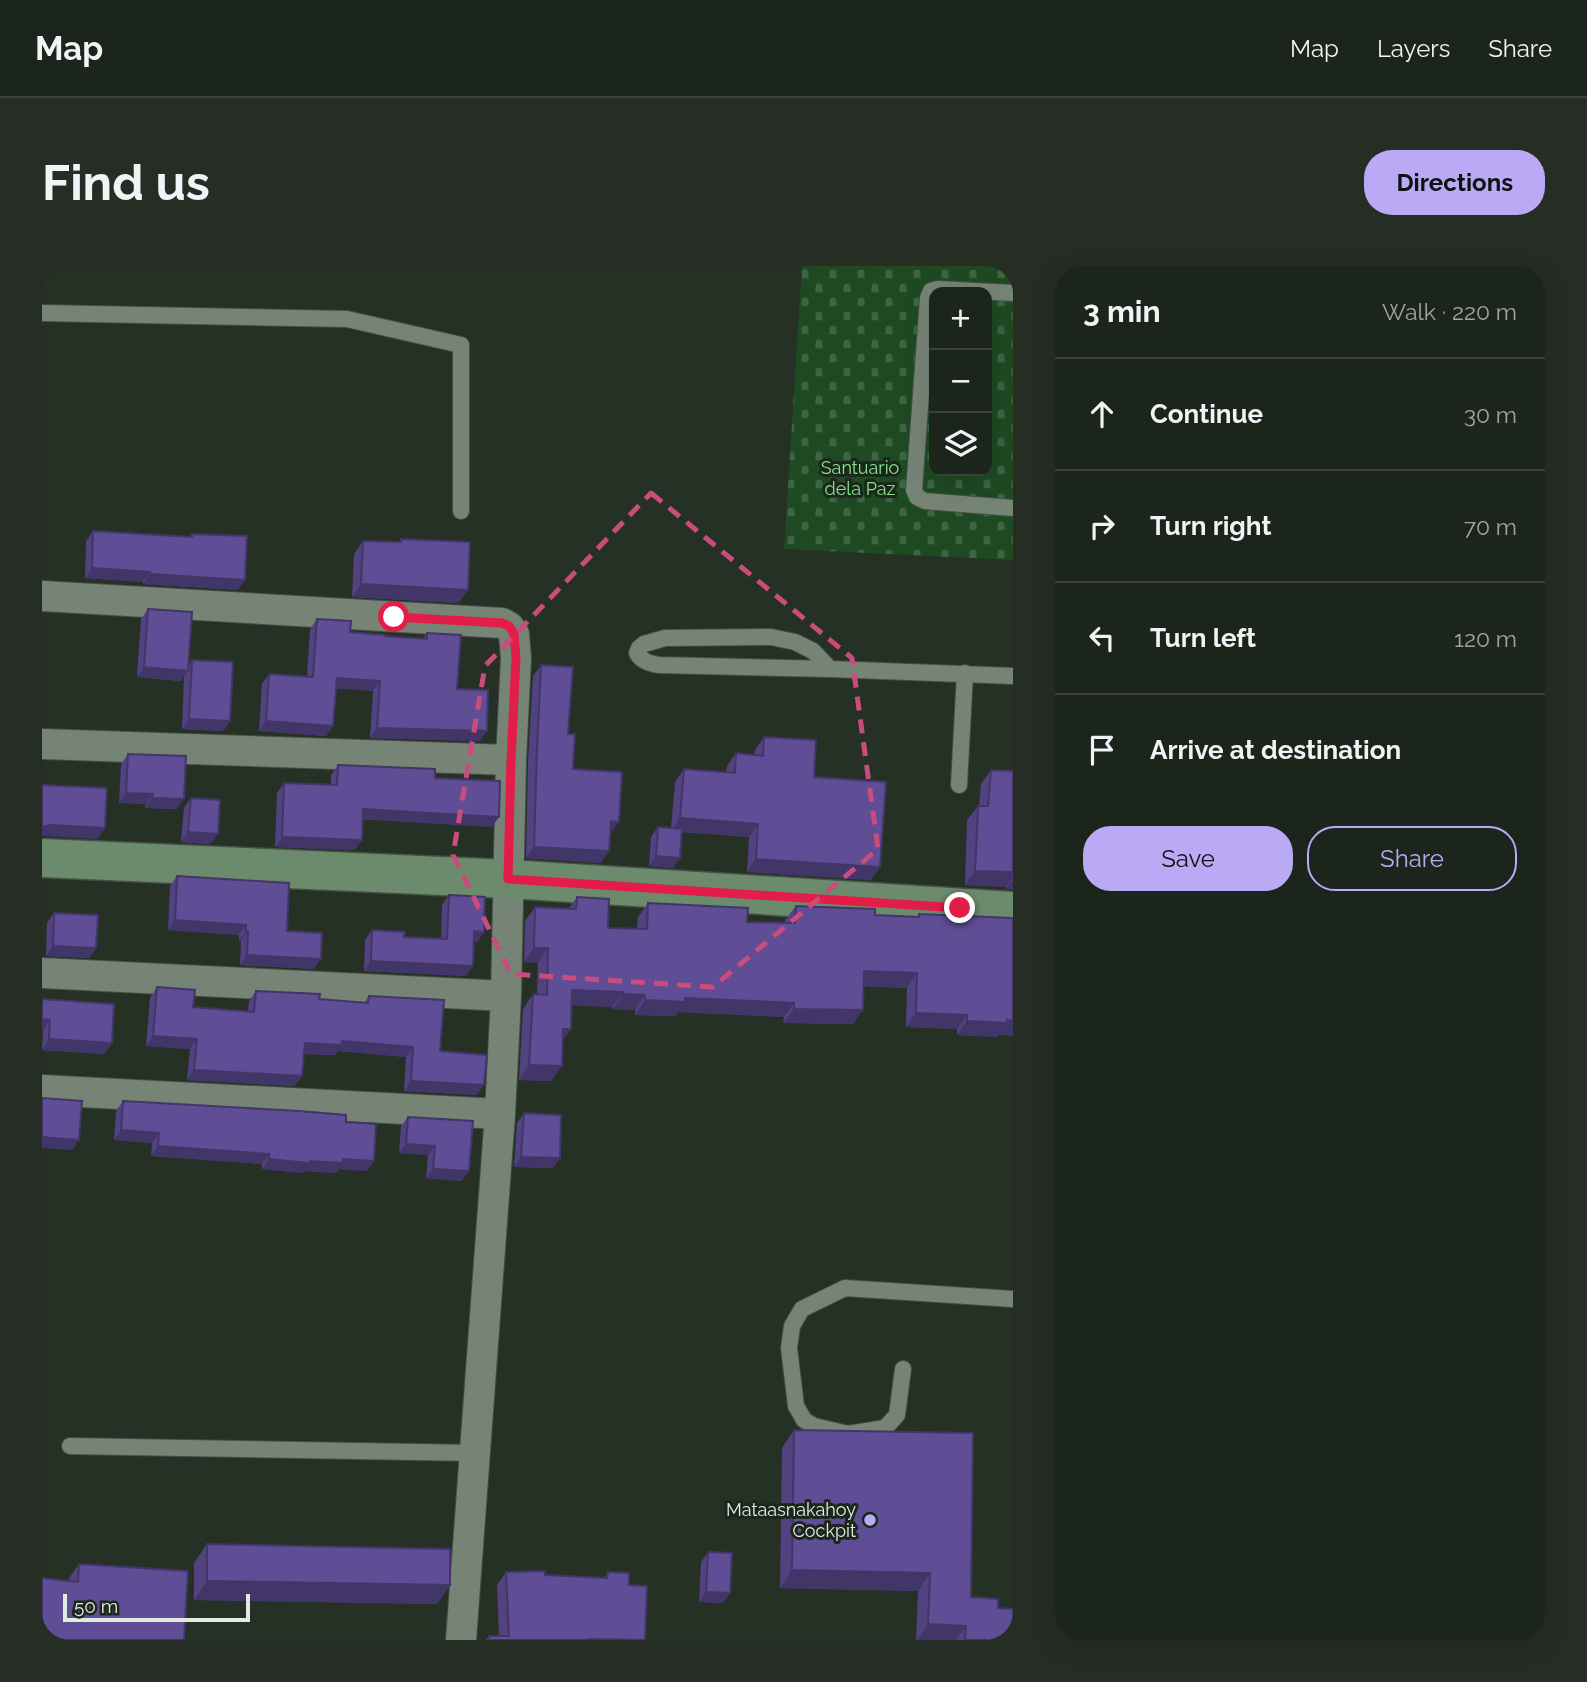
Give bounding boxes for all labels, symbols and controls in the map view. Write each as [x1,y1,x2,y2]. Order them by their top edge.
text: Map [35,29,103,68]
text: Map [1290,34,1339,63]
text: Layers [1377,34,1450,63]
text: Share [1488,34,1552,63]
button: Directions [1364,150,1545,215]
text: Find us [42,154,210,211]
map controls [929,287,992,476]
button: + [929,287,992,350]
text: 3 min [1083,294,1161,329]
text: Walk · 220 m [1382,298,1517,325]
button: − [929,350,992,413]
icon: ahead [1083,395,1121,433]
text: Continue [1150,399,1263,429]
text: 30 m [1464,401,1517,428]
button: layers [929,413,992,476]
park label: Santuario dela Paz [821,457,900,499]
icon: right [1083,507,1121,545]
text: Turn right [1150,511,1271,541]
text: 70 m [1464,513,1517,540]
route start [378,601,409,632]
icon: left [1083,619,1121,657]
text: Turn left [1150,623,1256,653]
text: 120 m [1454,625,1517,652]
icon: arrive [1083,731,1121,769]
text: Arrive at destination [1150,735,1401,765]
button: Save [1083,826,1293,891]
button: Share [1307,826,1517,891]
route end [944,892,975,923]
place label: Mataasnakahoy Cockpit [726,1499,856,1541]
marker: Mataasnakahoy Cockpit [862,1512,878,1528]
scale bar [63,1591,250,1623]
text: 50 m [74,1595,118,1617]

